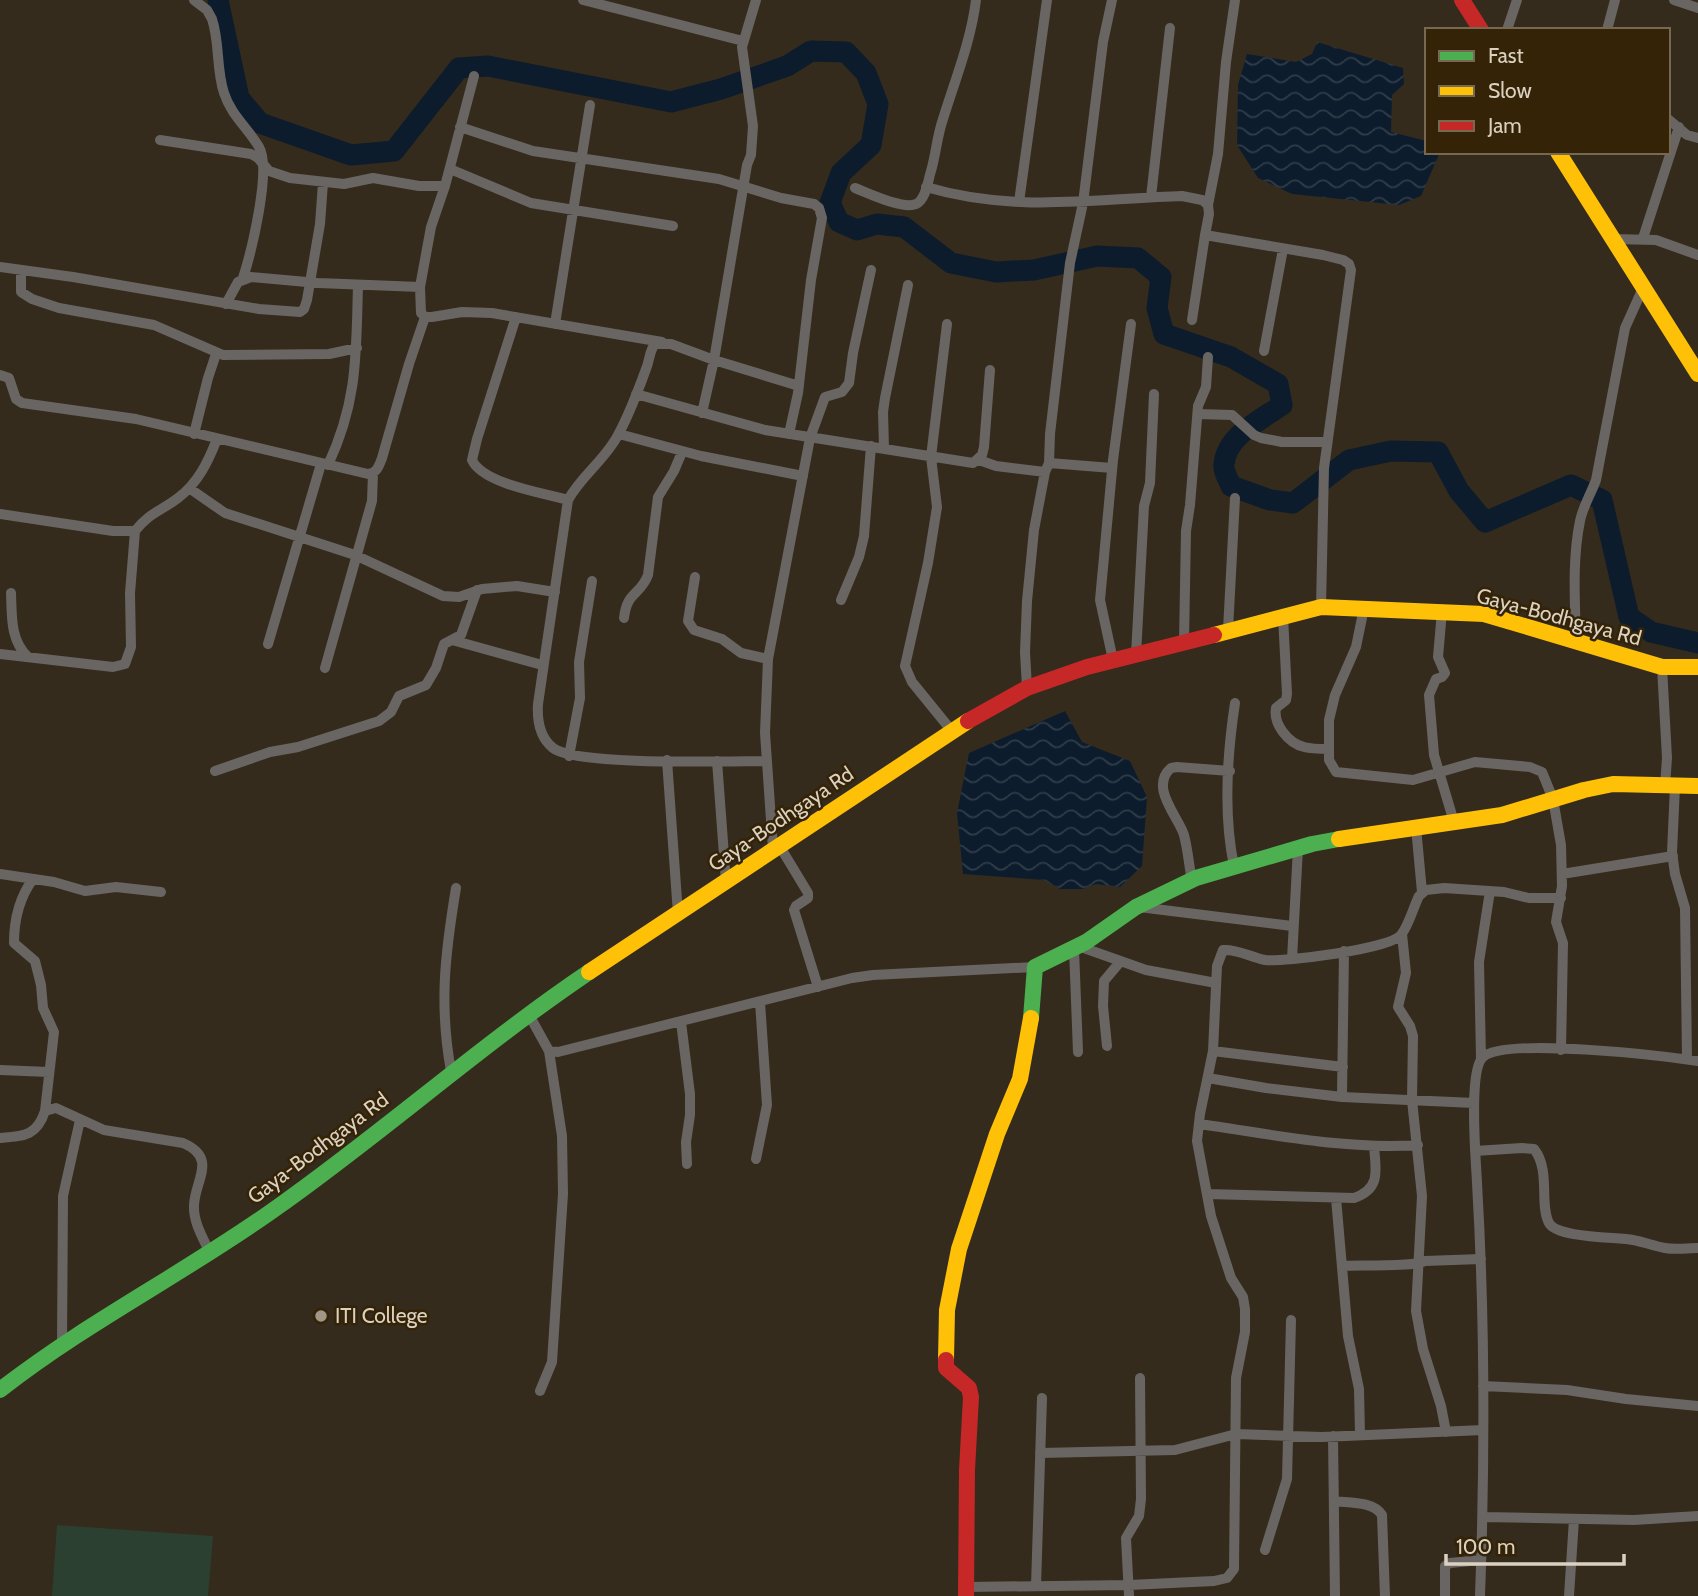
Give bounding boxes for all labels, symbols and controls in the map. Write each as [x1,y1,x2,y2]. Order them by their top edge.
legend [1425,28,1670,154]
text: Fast [1488,43,1524,68]
text: Slow [1488,78,1532,103]
text: Jam [1487,113,1522,138]
street label: Gaya-Bodhgaya Rd [1474,582,1644,651]
street label: Gaya-Bodhgaya Rd [703,761,858,876]
street label: Gaya-Bodhgaya Rd [242,1087,393,1209]
place label: ITI College [335,1303,428,1328]
marker: ITI College [313,1308,329,1324]
scale bar [1446,1522,1624,1566]
text: 100 m [1456,1534,1515,1559]

